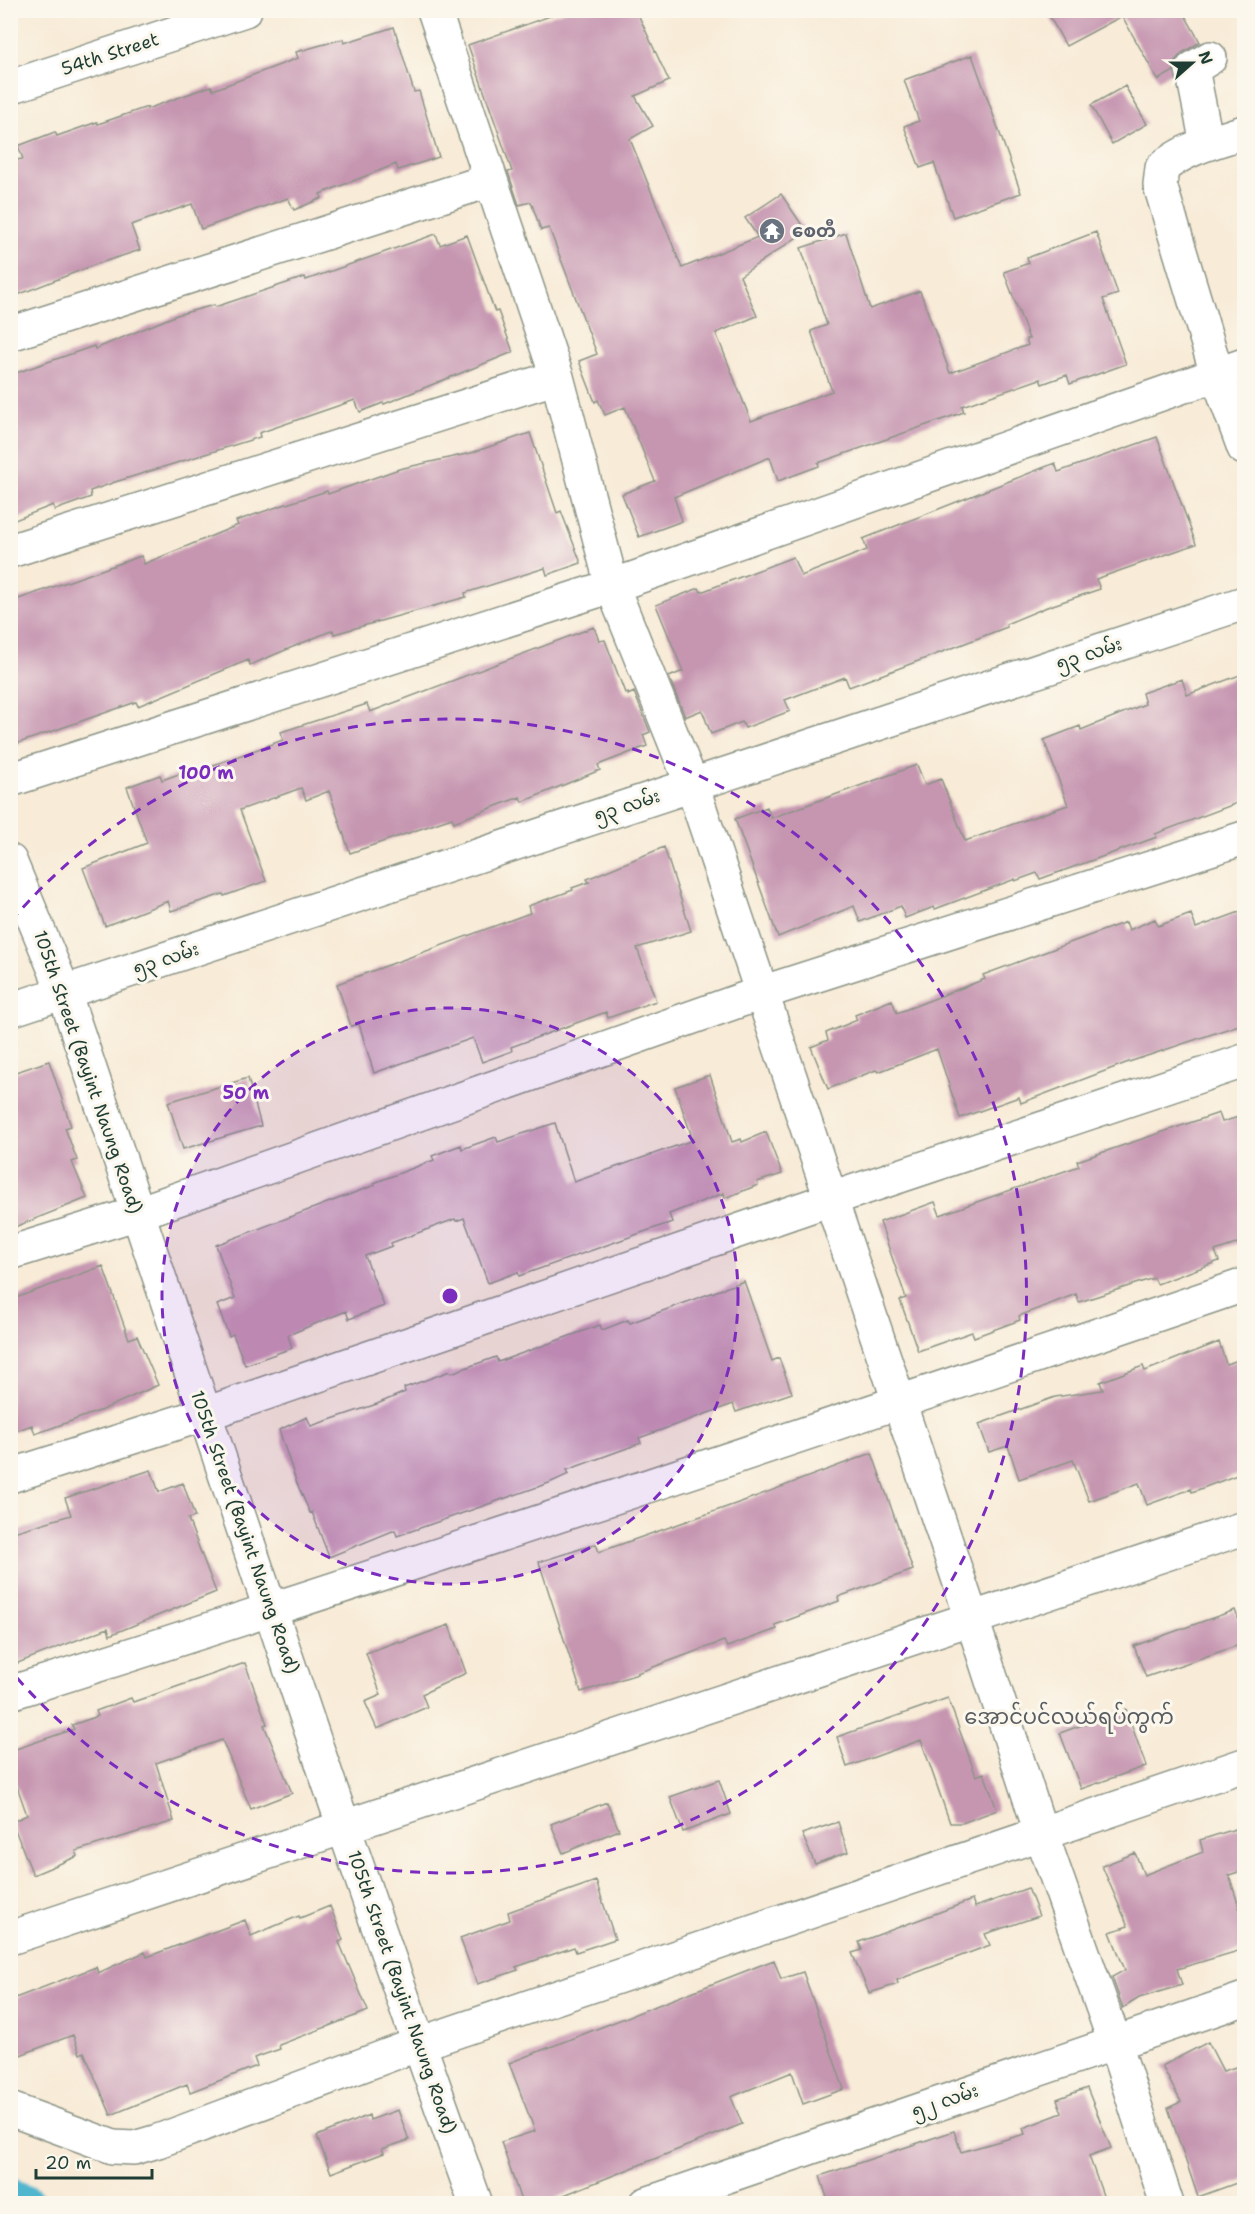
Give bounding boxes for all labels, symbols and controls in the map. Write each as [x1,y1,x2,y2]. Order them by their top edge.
street label: 54th Street [58,27,162,81]
north arrow [1162,33,1222,93]
text: N [1193,48,1218,67]
temple icon: စေတီ [757,216,787,246]
place label: စေတီ [792,219,836,243]
street label: ၅၃ လမ်း [1053,631,1126,679]
text: 100 m [178,761,234,785]
street label: ၅၃ လမ်း [591,783,664,831]
street label: 105th Street (Bayint Naung Road) [28,927,148,1217]
street label: ၅၃ လမ်း [130,936,203,984]
text: 50 m [223,1081,270,1105]
centre of rings [440,1286,460,1306]
street label: 105th Street (Bayint Naung Road) [185,1387,305,1677]
district label: အောင်ပင်လယ်ရပ်ကွက် [964,1701,1174,1734]
street label: 105th Street (Bayint Naung Road) [342,1847,462,2137]
street label: ၅၂ လမ်း [908,2077,983,2126]
scale bar [36,2142,152,2180]
text: 20 m [45,2151,91,2175]

